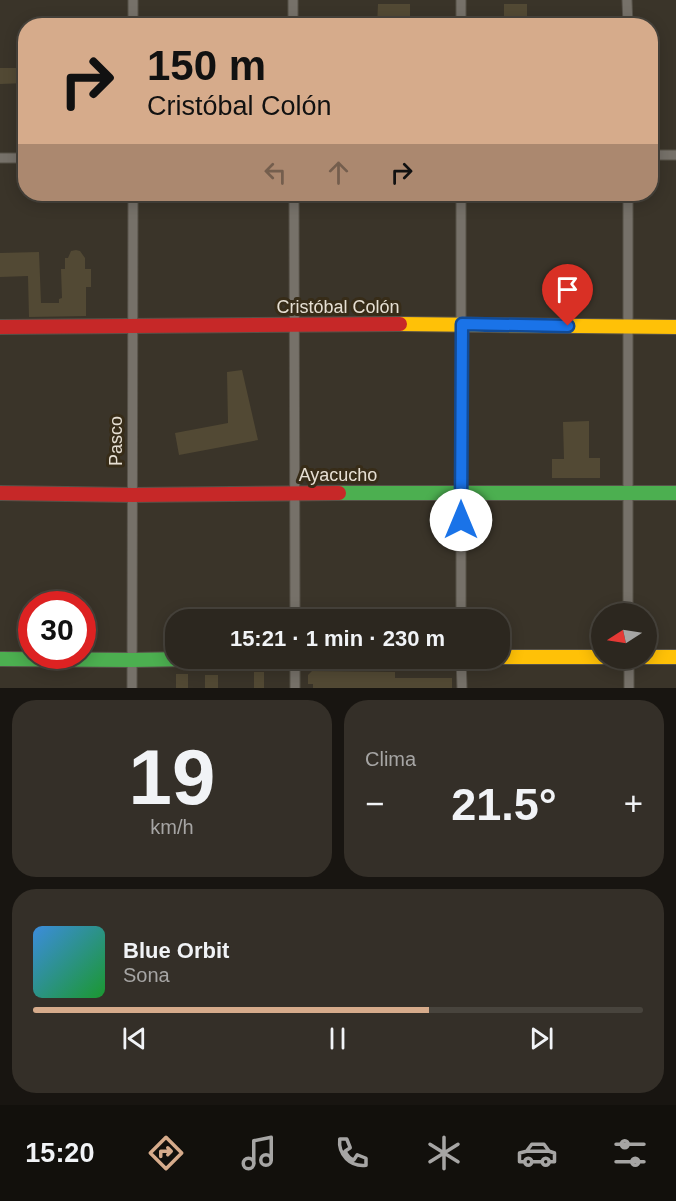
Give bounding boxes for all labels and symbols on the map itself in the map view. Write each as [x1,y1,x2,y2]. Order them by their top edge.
pin [542,264,593,326]
street label: Cristóbal Colón [276,297,400,317]
street label: Pasco [106,416,126,466]
street label: Ayacucho [299,465,377,485]
position arrow [429,488,493,552]
speed limit sign: 30 [18,591,96,669]
north arrow [591,603,657,669]

